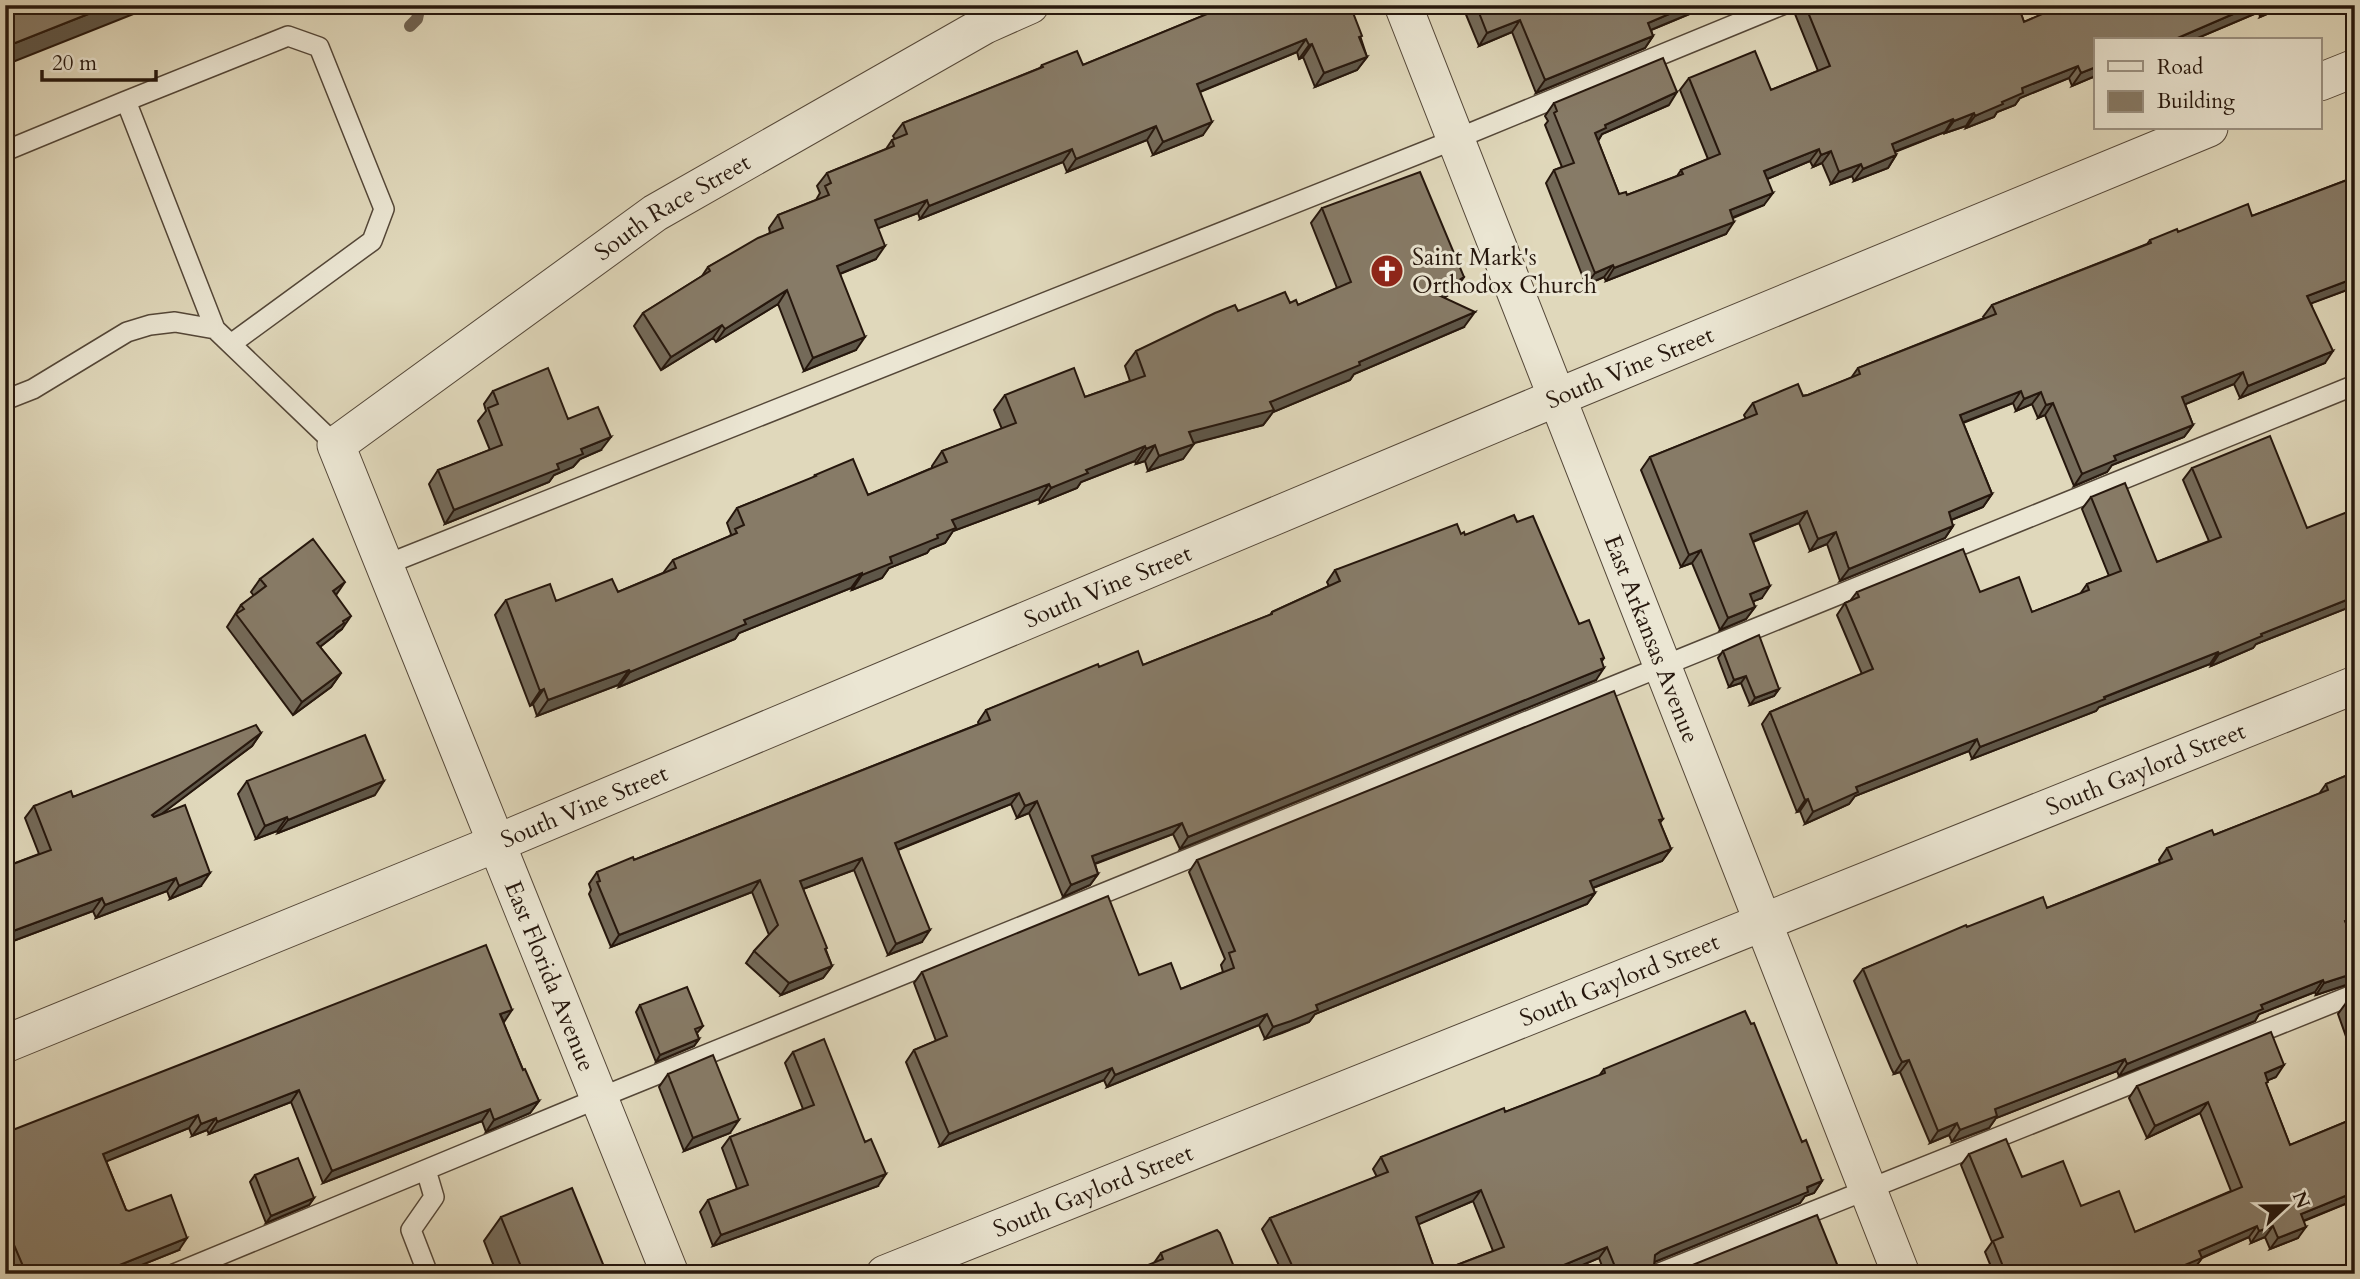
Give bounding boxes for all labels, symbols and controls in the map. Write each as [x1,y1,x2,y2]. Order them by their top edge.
scale bar [42,38,156,82]
legend [2094,38,2322,130]
text: 20 m [52,49,97,78]
text: Road [2157,53,2203,82]
text: Building [2157,87,2235,116]
street label: South Race Street [588,146,757,269]
place label: Saint Mark's Orthodox Church [1412,241,1597,302]
church icon: Saint Mark's Orthodox Church [1368,252,1406,290]
street label: South Vine Street [1541,318,1719,417]
street label: East Arkansas Avenue [1596,530,1707,748]
street label: South Vine Street [1019,537,1197,637]
street label: South Gaylord Street [2041,714,2251,824]
street label: South Vine Street [496,757,673,857]
street label: East Florida Avenue [496,876,603,1076]
street label: South Gaylord Street [1515,925,1725,1035]
street label: South Gaylord Street [988,1136,1198,1246]
north arrow [2252,1170,2322,1240]
text: N [2286,1187,2316,1213]

